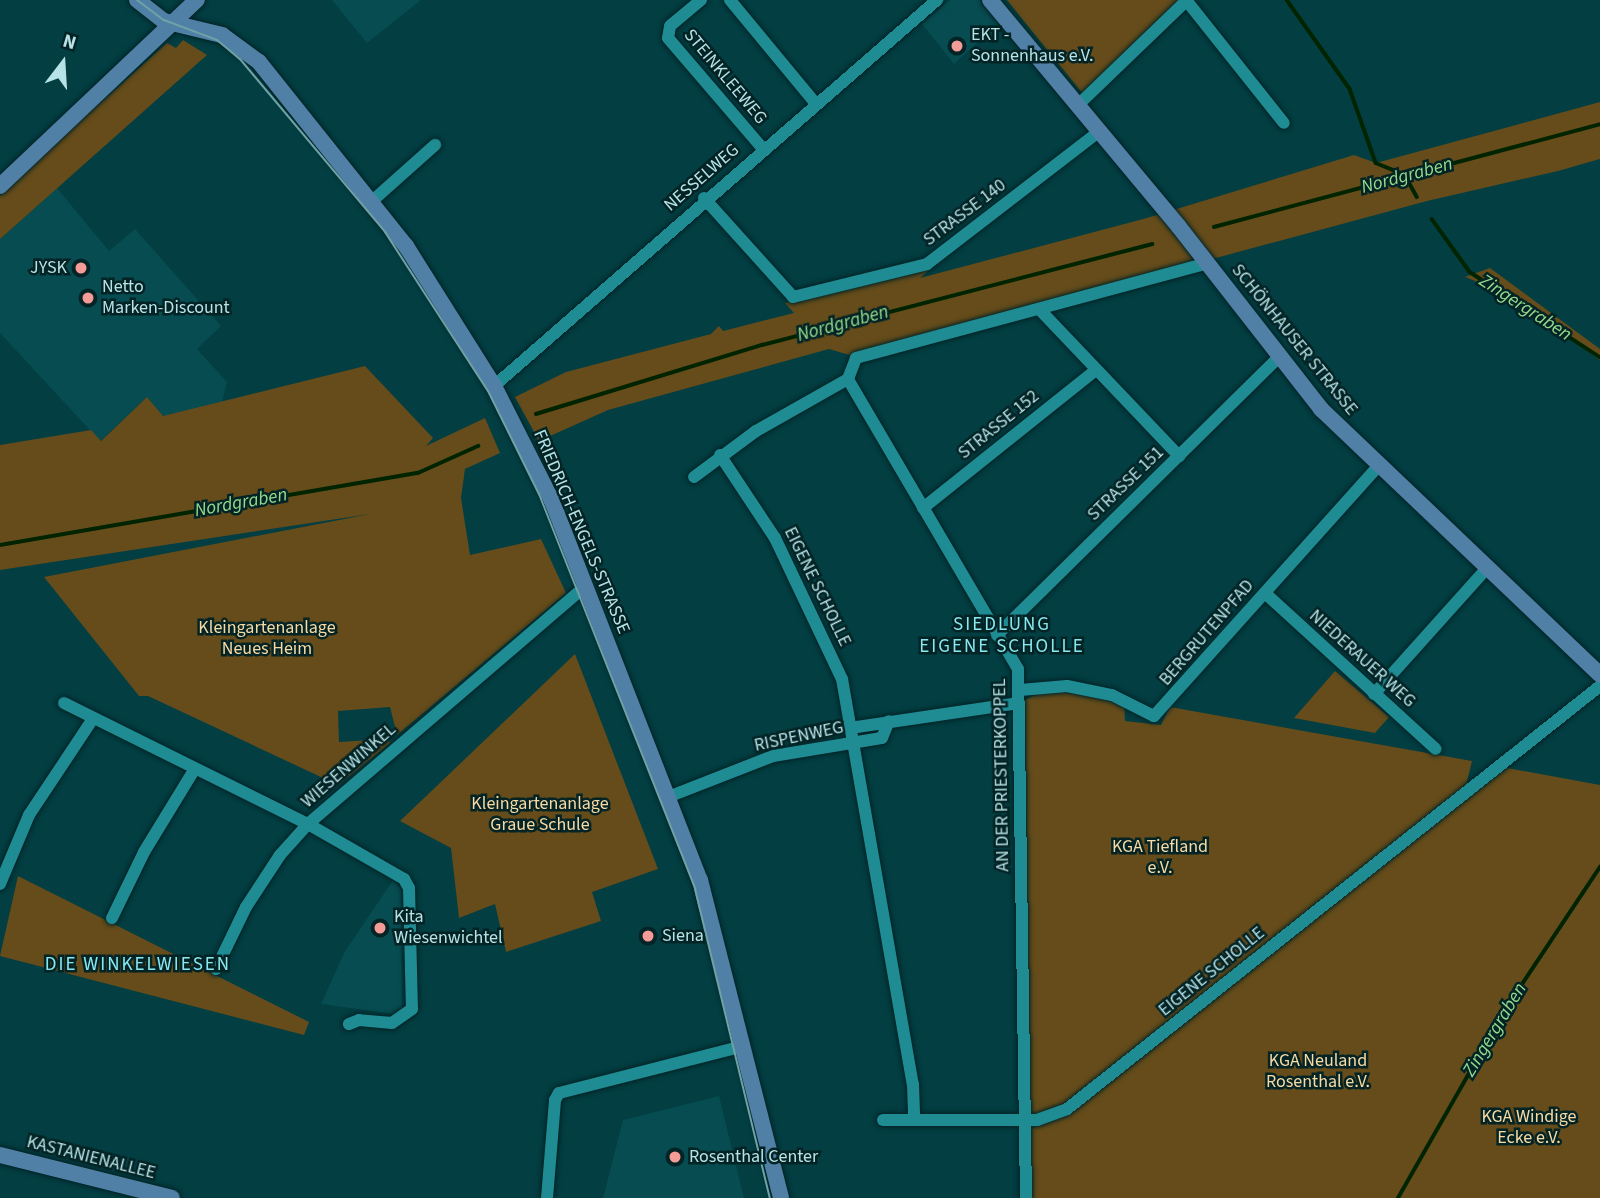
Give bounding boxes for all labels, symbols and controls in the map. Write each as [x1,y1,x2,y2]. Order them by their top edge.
street label: STEINKLEEWEG [679,25,771,129]
place label: EKT - Sonnenhaus e.V. [971,25,1093,68]
north arrow [28,28,98,98]
text: N [59,28,79,57]
marker: EKT - Sonnenhaus e.V. [949,38,965,54]
street label: NESSELWEG [660,140,744,216]
water label: Nordgraben [1359,153,1455,199]
street label: STRASSE 140 [919,175,1011,251]
place label: JYSK [30,257,67,279]
marker: JYSK [73,260,89,276]
street label: SCHÖNHAUSER STRASSE [1226,260,1362,420]
water label: Zingergraben [1475,270,1575,346]
place label: Netto Marken-Discount [102,277,230,320]
marker: Netto Marken-Discount [80,290,96,306]
water label: Nordgraben [795,301,891,347]
street label: STRASSE 152 [954,386,1044,464]
street label: FRIEDRICH-ENGELS-STRASSE [528,427,634,637]
street label: STRASSE 151 [1083,442,1169,526]
water label: Nordgraben [193,484,289,522]
street label: EIGENE SCHOLLE [779,524,855,650]
street label: BERGRUTENPFAD [1155,576,1259,690]
street label: NIEDERAUER WEG [1304,606,1420,712]
district label: SIEDLUNG EIGENE SCHOLLE [921,614,1083,658]
park label: Kleingartenanlage Neues Heim [198,618,336,660]
street label: AN DER PRIESTERKOPPEL [990,678,1014,872]
street label: RISPENWEG [752,717,846,757]
street label: WIESENWINKEL [297,719,401,813]
park label: Kleingartenanlage Graue Schule [471,794,609,836]
park label: KGA Tiefland e.V. [1112,837,1208,880]
place label: Kita Wiesenwichtel [394,907,503,950]
marker: Kita Wiesenwichtel [372,920,388,936]
street label: EIGENE SCHOLLE [1155,923,1269,1021]
place label: Siena [662,925,704,947]
marker: Siena [640,928,656,944]
district label: DIE WINKELWIESEN [47,954,229,976]
water label: Zingergraben [1458,979,1532,1081]
park label: KGA Neuland Rosenthal e.V. [1266,1051,1370,1094]
park label: KGA Windige Ecke e.V. [1481,1107,1577,1150]
street label: KASTANIENALLEE [24,1132,158,1184]
place label: Rosenthal Center [689,1146,818,1168]
marker: Rosenthal Center [667,1149,683,1165]

